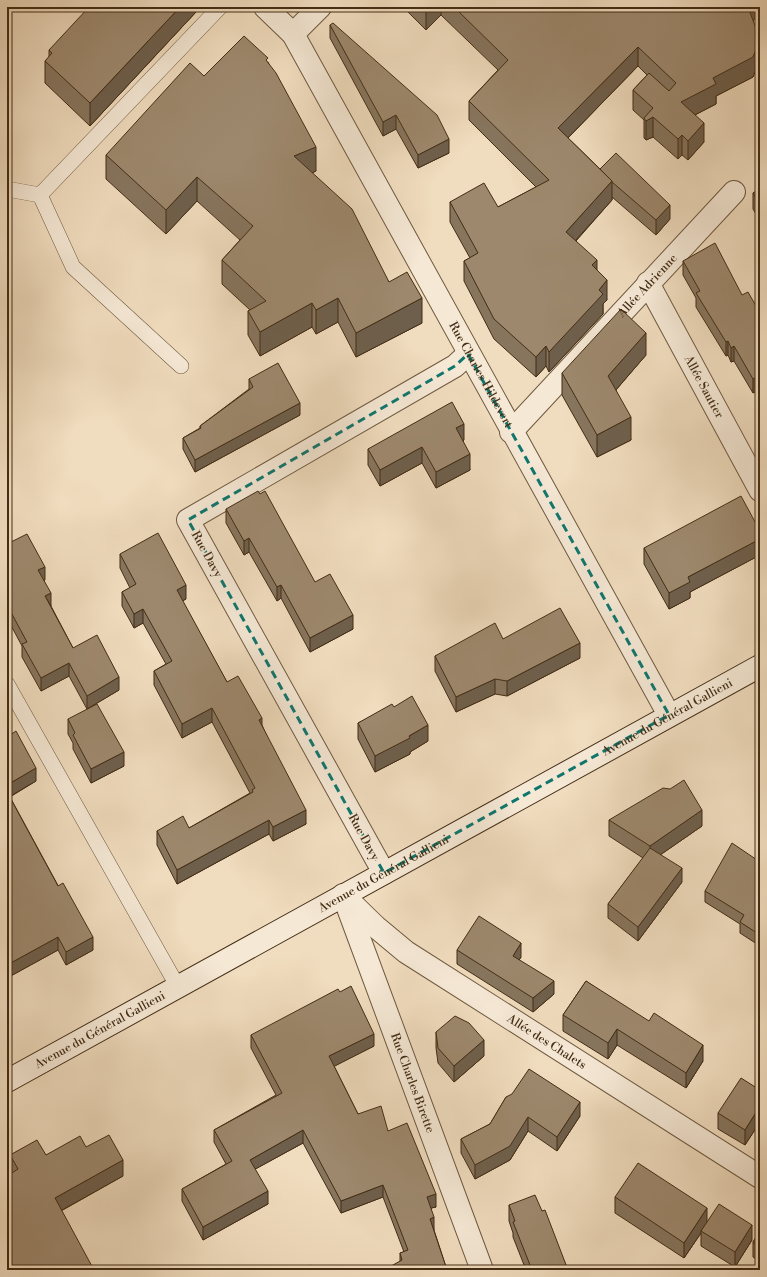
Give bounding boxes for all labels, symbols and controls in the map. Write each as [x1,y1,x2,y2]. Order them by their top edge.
street label: Allée Adrienne [614,251,680,321]
street label: Rue Charles Hildevert [445,319,516,431]
street label: Allée Sautier [680,352,727,421]
street label: Rue Davy [188,528,226,580]
street label: Avenue du Général Gallieni [599,675,736,760]
street label: Rue Davy [345,811,383,863]
street label: Avenue du Général Gallieni [315,832,452,916]
street label: Avenue du Général Gallieni [31,988,168,1073]
street label: Allée des Chalets [503,1011,589,1073]
street label: Rue Charles Birette [387,1031,438,1135]

